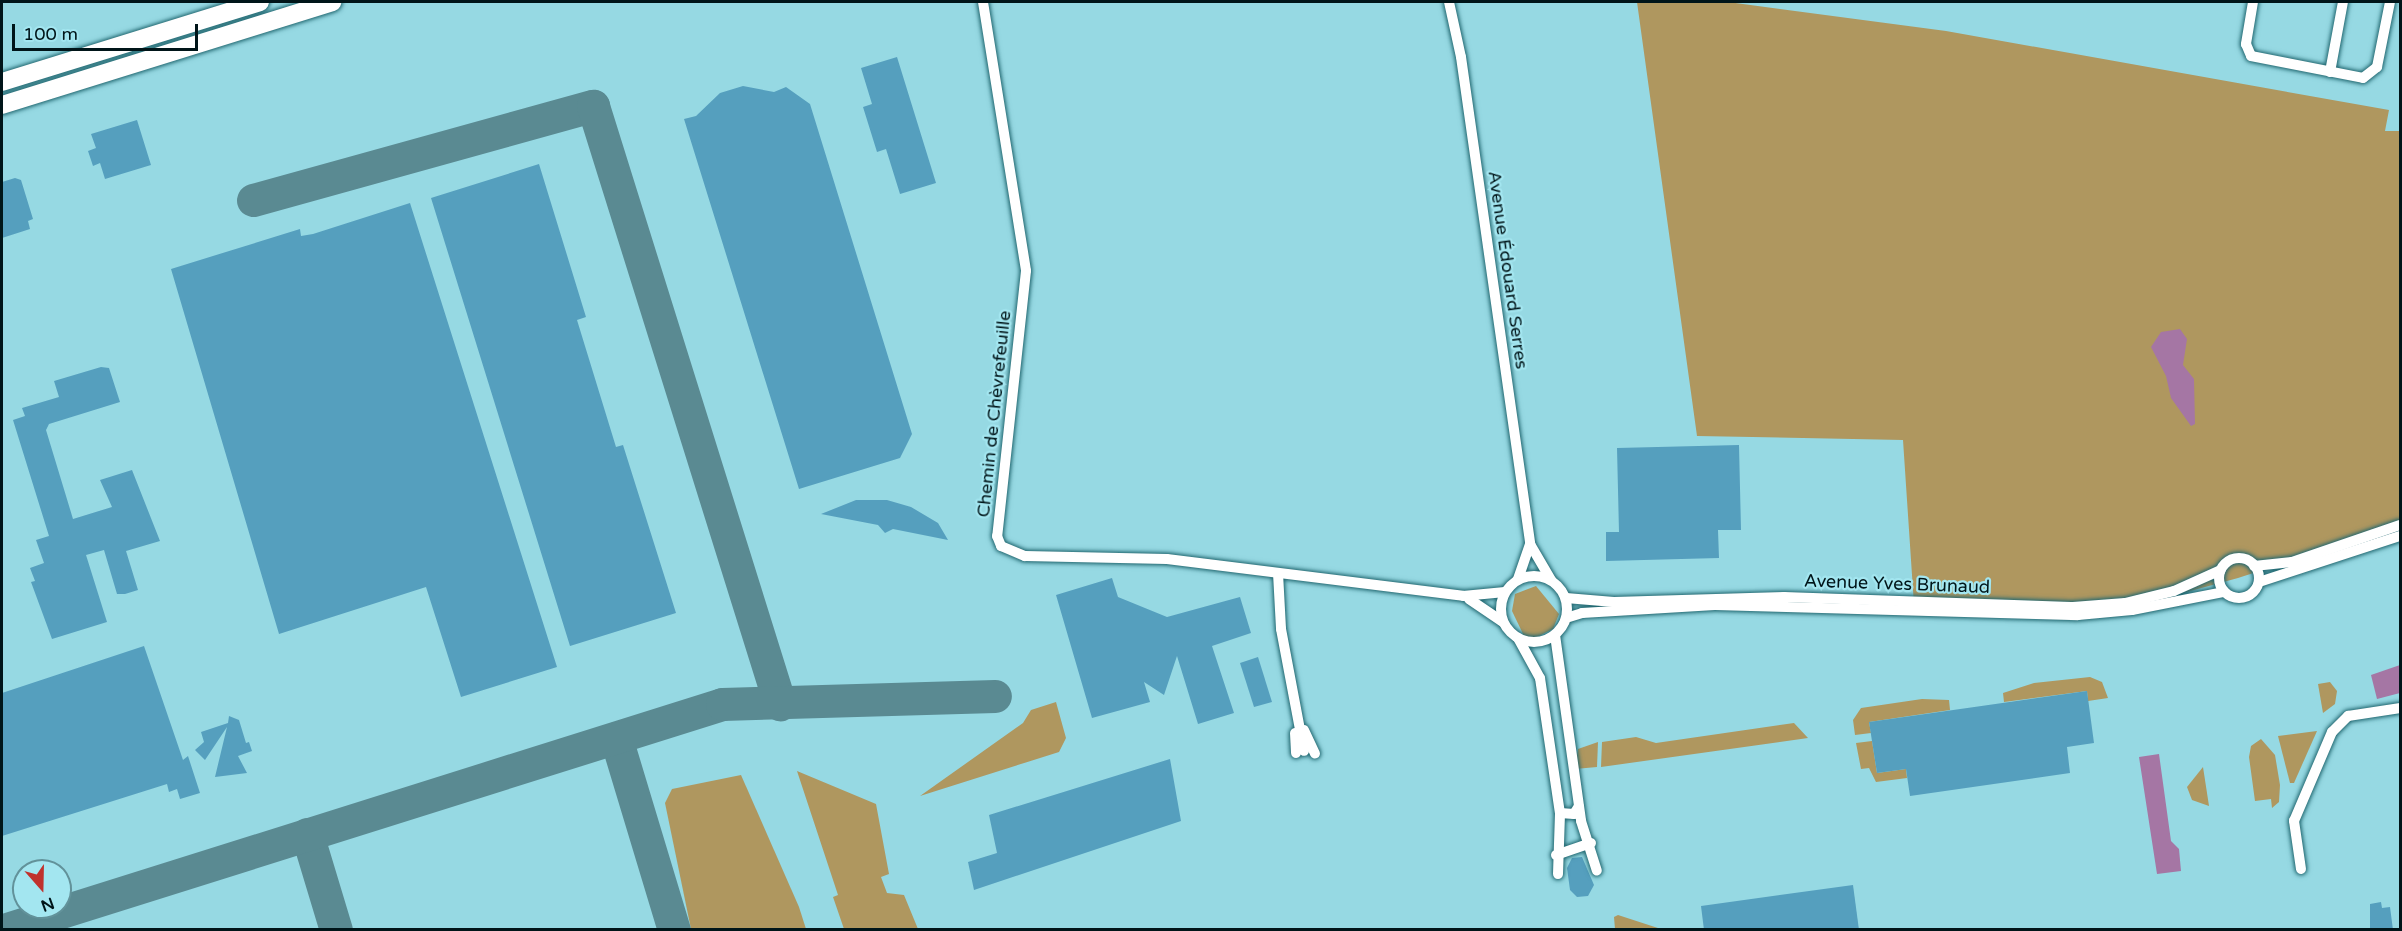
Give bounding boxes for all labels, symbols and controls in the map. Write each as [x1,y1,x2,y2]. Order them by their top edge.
scale bar [15,12,201,50]
text: 100 m [23,23,78,45]
street label: Avenue Édouard Serres [1483,169,1533,371]
street label: Chemin de Chèvrefeuille [972,310,1016,518]
street label: Avenue Yves Brunaud [1803,570,1991,598]
north arrow [12,859,72,919]
text: N [38,892,57,916]

